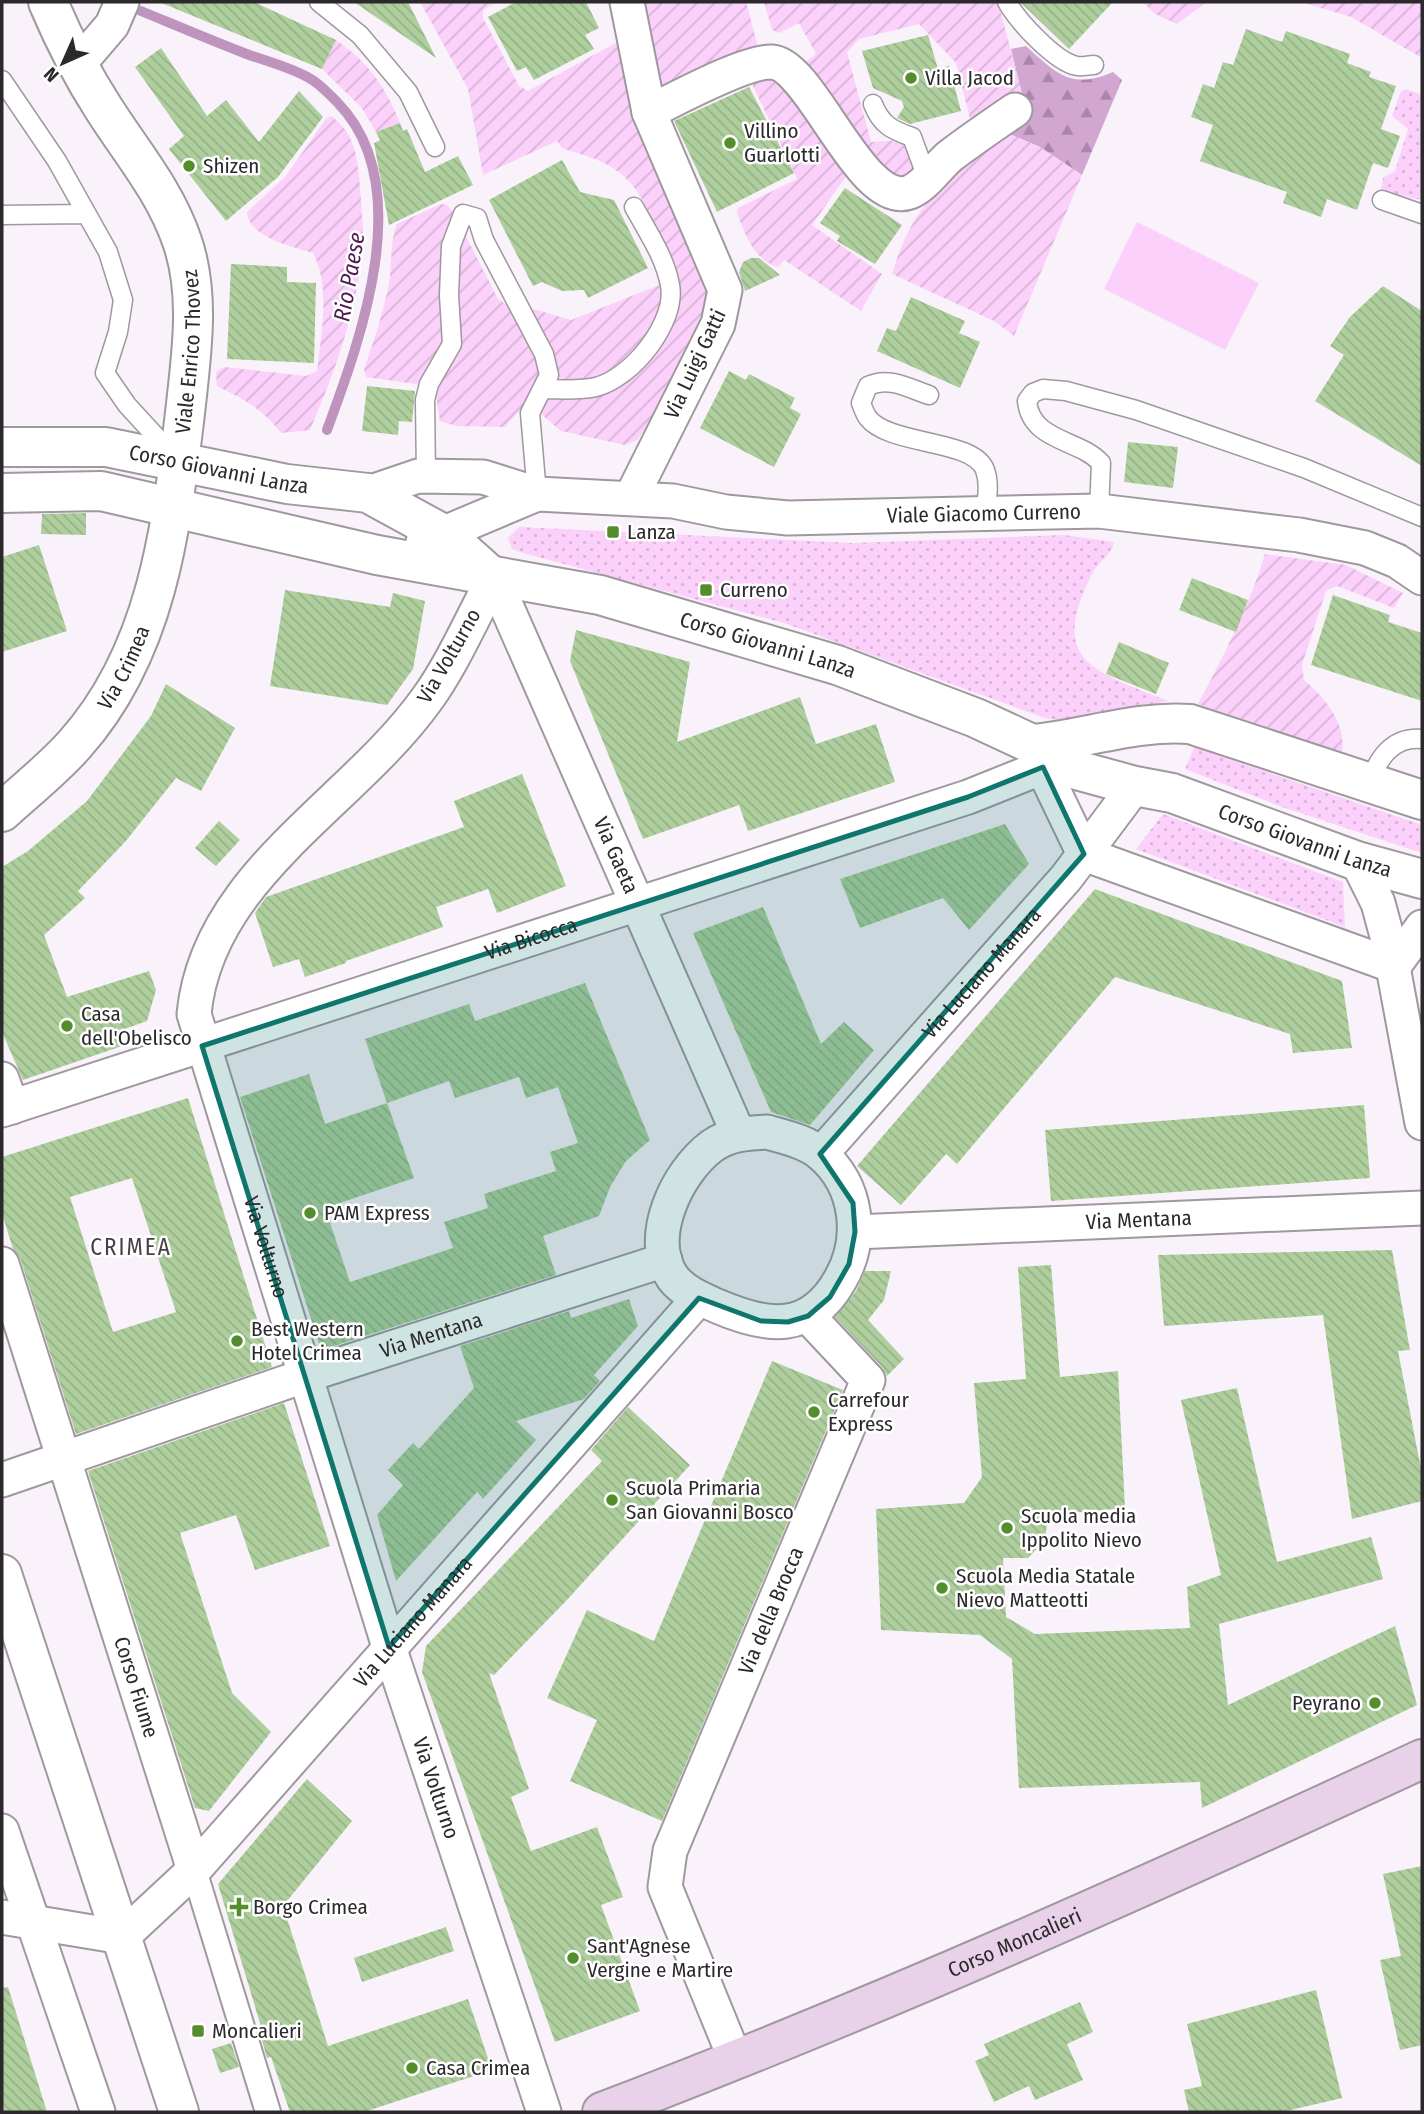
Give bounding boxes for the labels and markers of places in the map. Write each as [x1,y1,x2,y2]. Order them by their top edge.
place label: Villa Jacod [925,65,1014,91]
marker: Villa Jacod [903,70,919,86]
place label: Villino Guarlotti [744,118,820,168]
marker: Villino Guarlotti [722,135,738,151]
place label: Shizen [203,153,259,179]
marker: Shizen [181,158,197,174]
place label: Lanza [627,519,676,545]
marker: Lanza [605,524,621,540]
place label: Curreno [720,577,788,603]
marker: Curreno [698,582,714,598]
place label: Casa dell'Obelisco [81,1001,192,1051]
marker: Casa dell'Obelisco [59,1018,75,1034]
place label: PAM Express [324,1200,430,1226]
marker: PAM Express [302,1205,318,1221]
place label: Best Western Hotel Crimea [251,1316,364,1366]
marker: Best Western Hotel Crimea [229,1333,245,1349]
place label: Carrefour Express [828,1387,909,1437]
marker: Carrefour Express [806,1404,822,1420]
place label: Scuola Primaria San Giovanni Bosco [626,1475,794,1525]
marker: Scuola Primaria San Giovanni Bosco [604,1492,620,1508]
place label: Scuola media Ippolito Nievo [1021,1503,1142,1553]
marker: Scuola media Ippolito Nievo [999,1520,1015,1536]
place label: Scuola Media Statale Nievo Matteotti [956,1563,1135,1613]
marker: Scuola Media Statale Nievo Matteotti [934,1580,950,1596]
place label: Peyrano [1292,1690,1361,1716]
marker: Peyrano [1367,1695,1383,1711]
place label: Borgo Crimea [253,1894,368,1920]
marker: Borgo Crimea [231,1899,247,1915]
place label: Sant'Agnese Vergine e Martire [587,1933,733,1983]
marker: Sant'Agnese Vergine e Martire [565,1950,581,1966]
place label: Moncalieri [212,2018,302,2044]
marker: Moncalieri [190,2023,206,2039]
place label: Casa Crimea [426,2055,530,2081]
marker: Casa Crimea [404,2060,420,2076]

